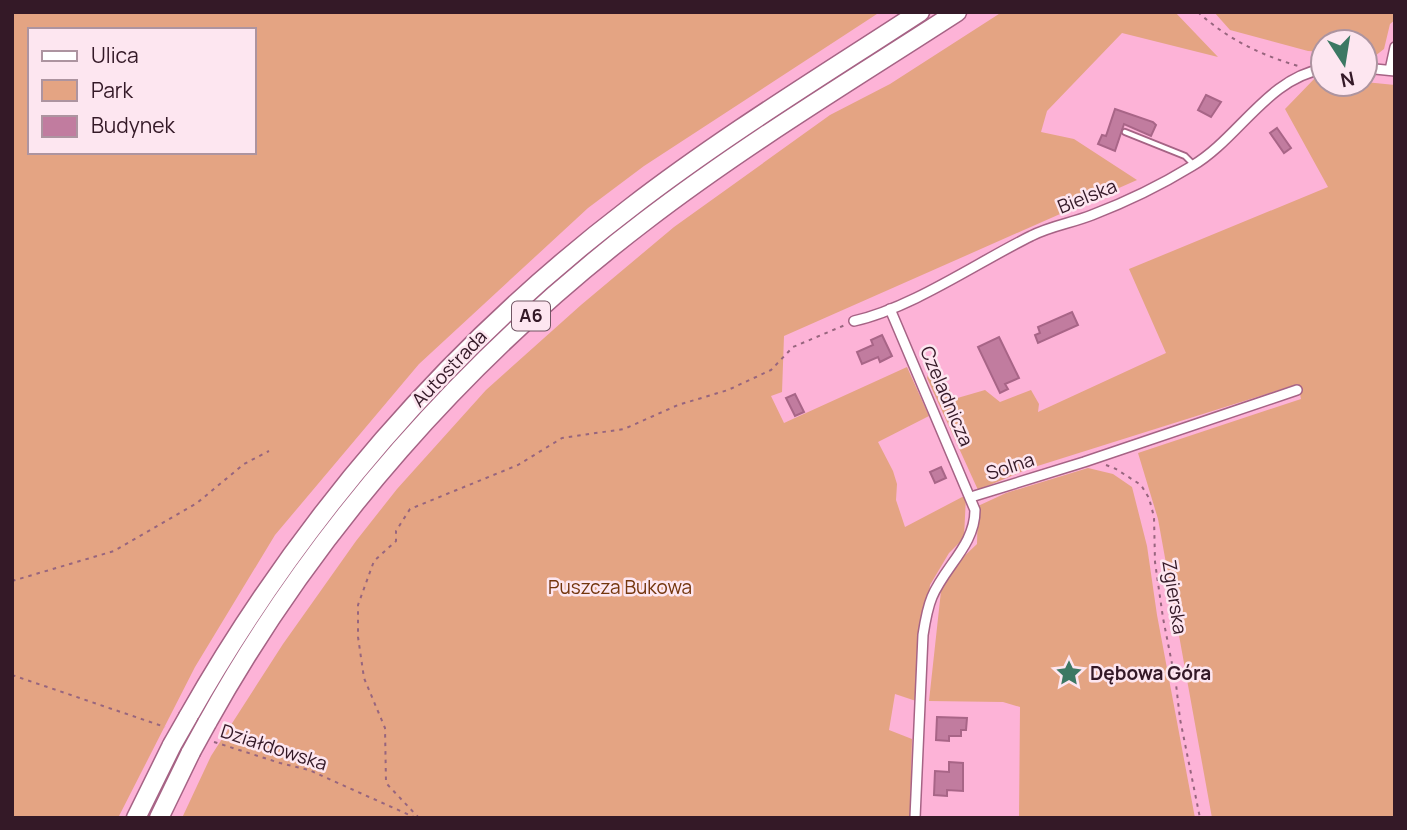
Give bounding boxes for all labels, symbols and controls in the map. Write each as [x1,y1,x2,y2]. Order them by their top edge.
legend [28,28,256,154]
north arrow [1309,28,1379,98]
text: Ulica [91,41,139,69]
text: N [1338,65,1357,94]
text: Park [91,76,133,104]
text: Budynek [91,111,176,139]
street label: Bielska [1054,172,1120,220]
road number: A6 [512,302,550,330]
street label: Autostrada [406,324,492,412]
street label: Czeladnicza [914,342,980,450]
street label: Solna [983,446,1037,486]
street label: Zgierska [1156,558,1194,636]
park label: Puszcza Bukowa [548,574,692,600]
place icon: Dębowa Góra [1054,658,1084,688]
place label: Dębowa Góra [1090,660,1211,686]
street label: Działdowska [217,718,331,776]

